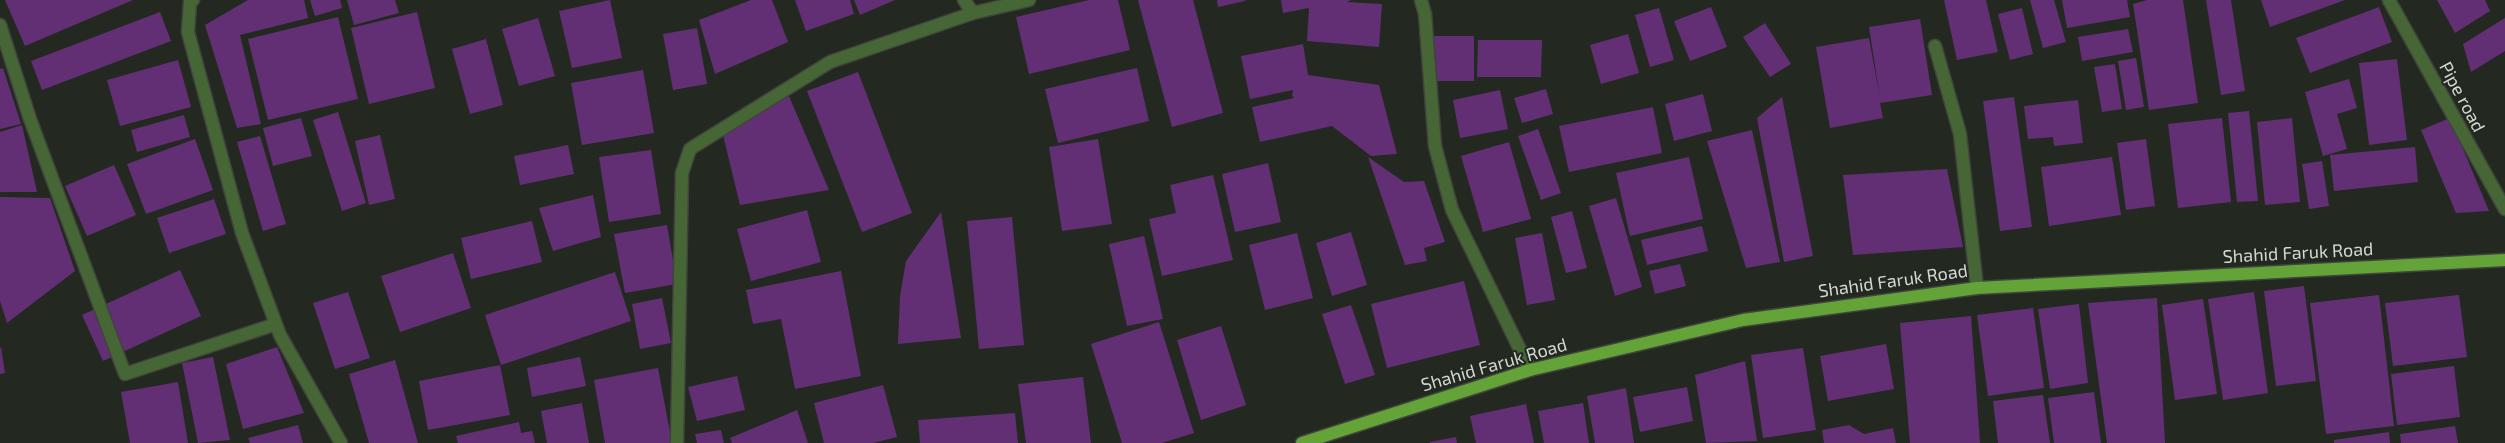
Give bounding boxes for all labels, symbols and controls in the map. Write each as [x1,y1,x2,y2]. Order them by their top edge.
street label: Pipe road [2435,58,2491,136]
street label: Shahid Faruk Road [2222,237,2374,267]
street label: Shahid Faruk Road [1817,259,1969,301]
street label: Shahid Faruk Road [1418,333,1569,395]

